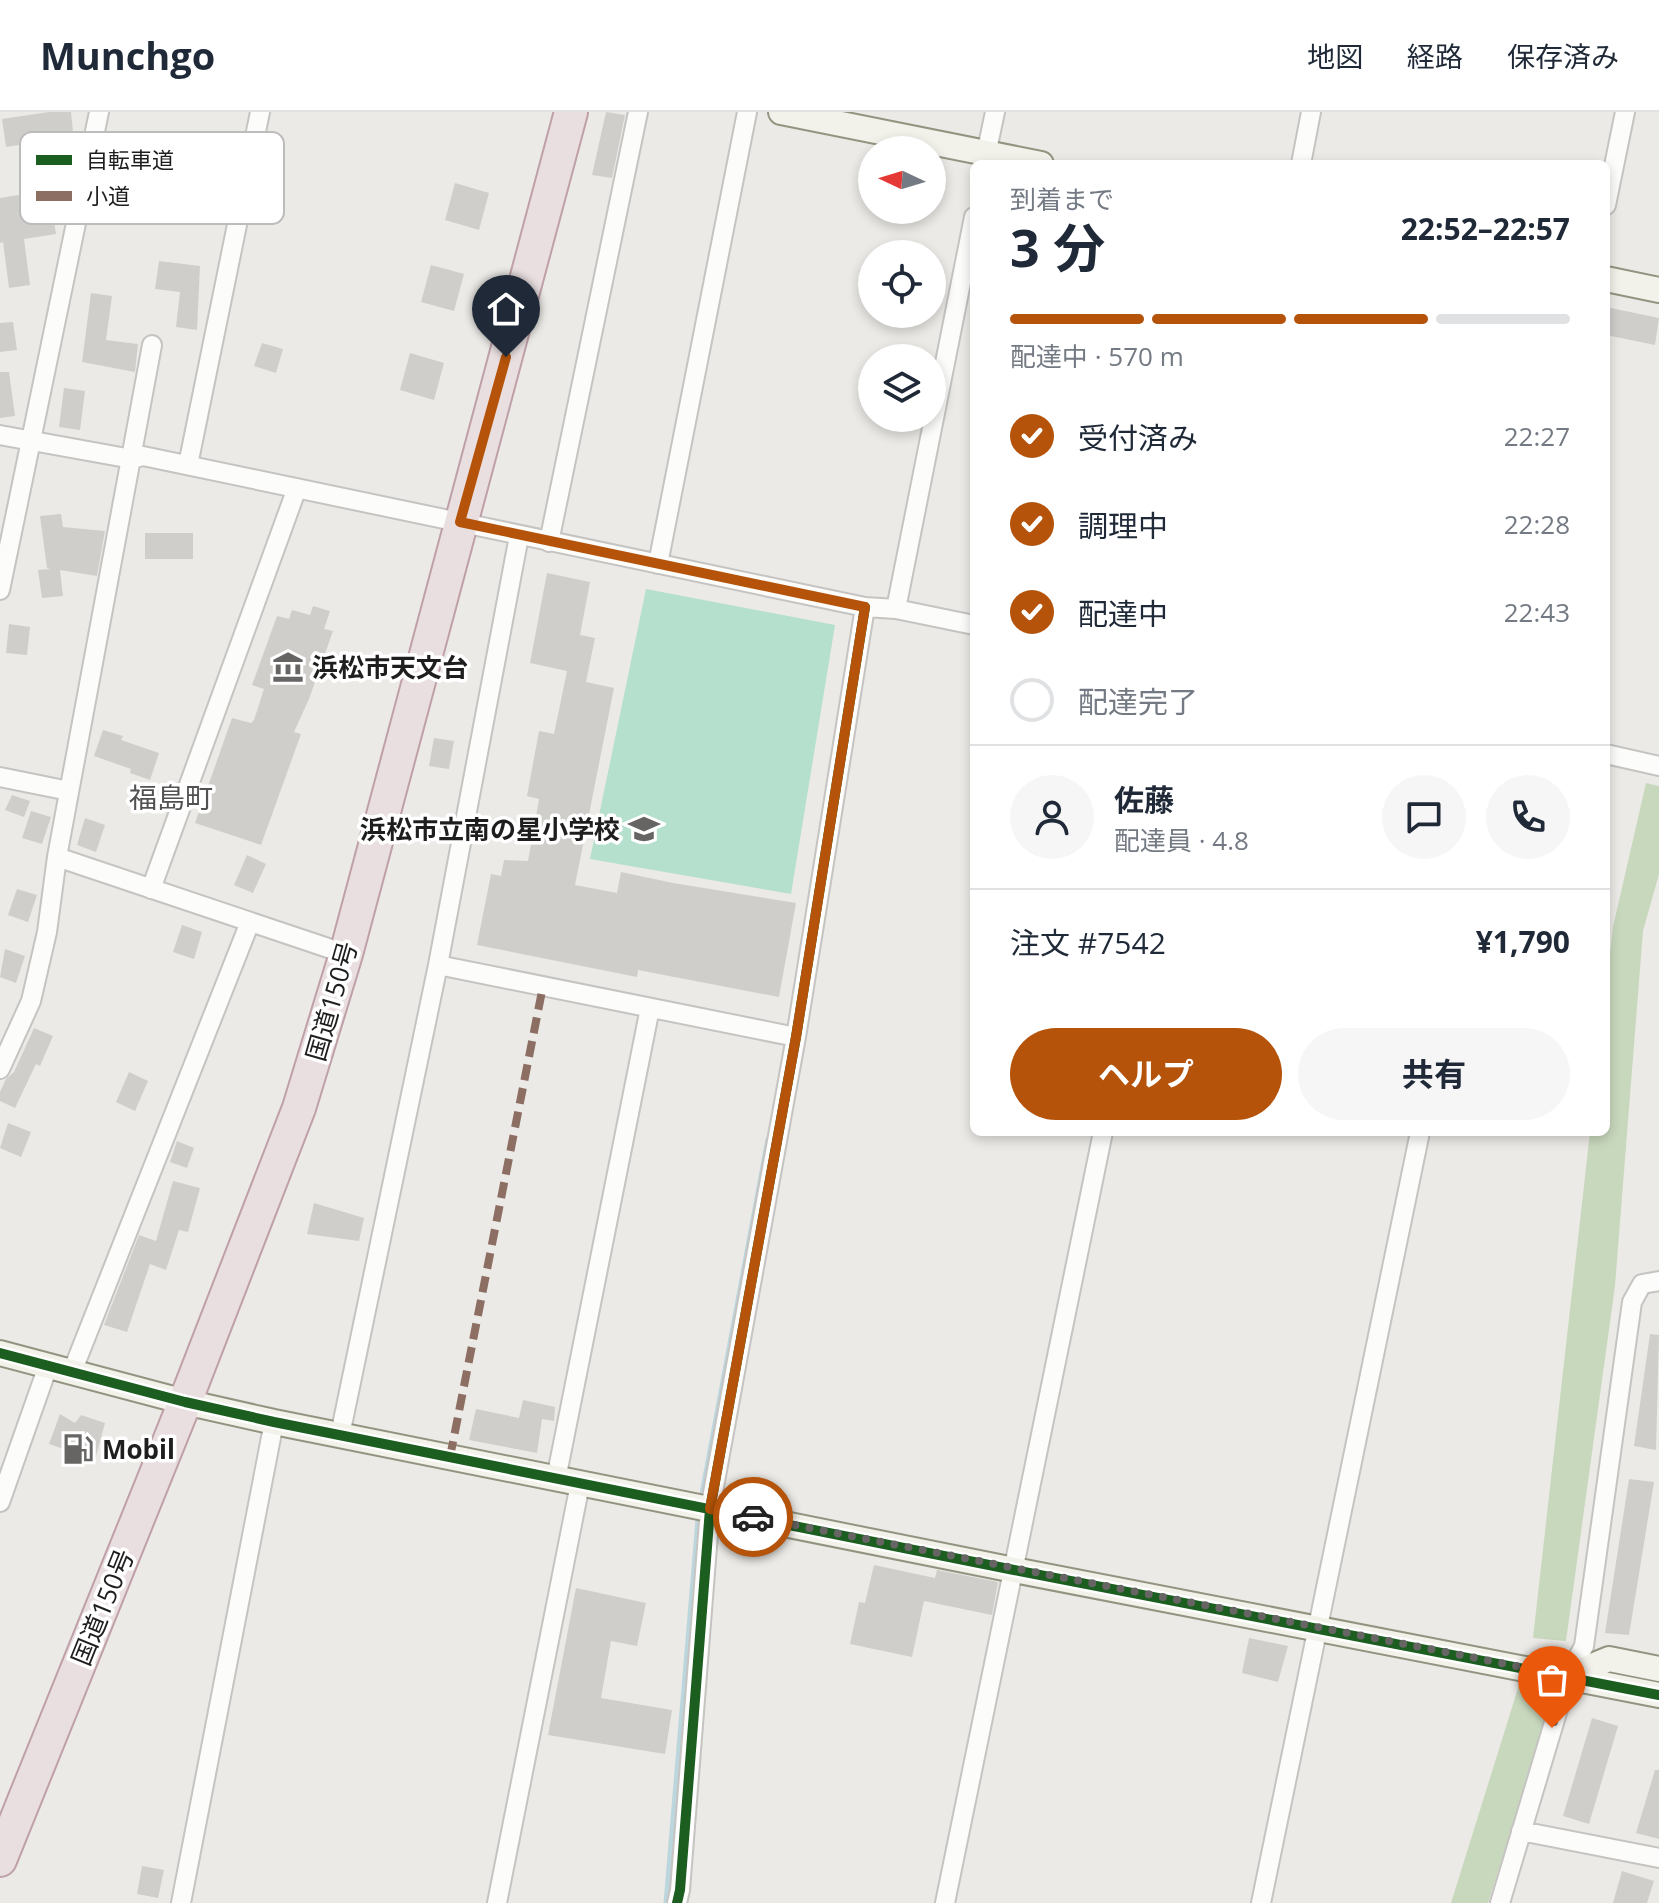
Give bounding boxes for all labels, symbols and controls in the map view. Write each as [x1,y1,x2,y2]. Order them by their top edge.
text: Munchgo [40,29,215,81]
text: 地図 [1307,37,1363,75]
text: 経路 [1407,37,1463,75]
text: 保存済み [1507,37,1619,75]
legend [20,132,284,224]
north arrow [858,136,946,224]
map controls [858,136,946,432]
text: 自転車道 [86,144,174,174]
text: 小道 [86,180,130,210]
text: 到着まで [1010,181,1114,217]
text: 22:52–22:57 [1401,208,1570,249]
text: 3 分 [1010,211,1105,282]
button: locate [858,240,946,328]
pin [472,275,540,357]
icon: home [484,287,528,331]
text: 配達中 · 570 m [1010,338,1184,374]
button: layers [858,344,946,432]
icon: check [1010,414,1054,458]
text: 受付済み [1078,417,1198,458]
text: 22:27 [1504,418,1570,454]
icon: check [1010,502,1054,546]
text: 調理中 [1078,505,1168,546]
text: 22:28 [1504,506,1570,542]
icon: check [1010,590,1054,634]
text: 配達中 [1078,593,1168,634]
text: 22:43 [1504,594,1570,630]
place label: 浜松市天文台 [312,649,468,685]
museum icon: 浜松市天文台 [271,650,305,684]
text: 配達完了 [1078,681,1198,722]
button: person [1010,775,1094,859]
button: chat [1382,775,1466,859]
button: phone [1486,775,1570,859]
district label: 福島町 [129,778,213,816]
text: 佐藤 [1114,779,1174,820]
place label: 浜松市立南の星小学校 [360,811,620,847]
school or university icon: 浜松市立南の星小学校 [627,812,661,846]
text: 配達員 · 4.8 [1114,822,1249,858]
text: ¥1,790 [1476,921,1570,962]
text: 注文 #7542 [1010,922,1166,963]
street label: 国道150号 [297,937,365,1065]
button: ヘルプ [1010,1028,1282,1120]
button: 共有 [1298,1028,1570,1120]
place label: Mobil [102,1431,175,1467]
fuel station icon: Mobil [61,1432,95,1466]
courier [713,1477,793,1557]
icon: car [731,1495,775,1539]
street label: 国道150号 [62,1543,142,1671]
pin [1518,1646,1586,1728]
icon: bag [1530,1658,1574,1702]

